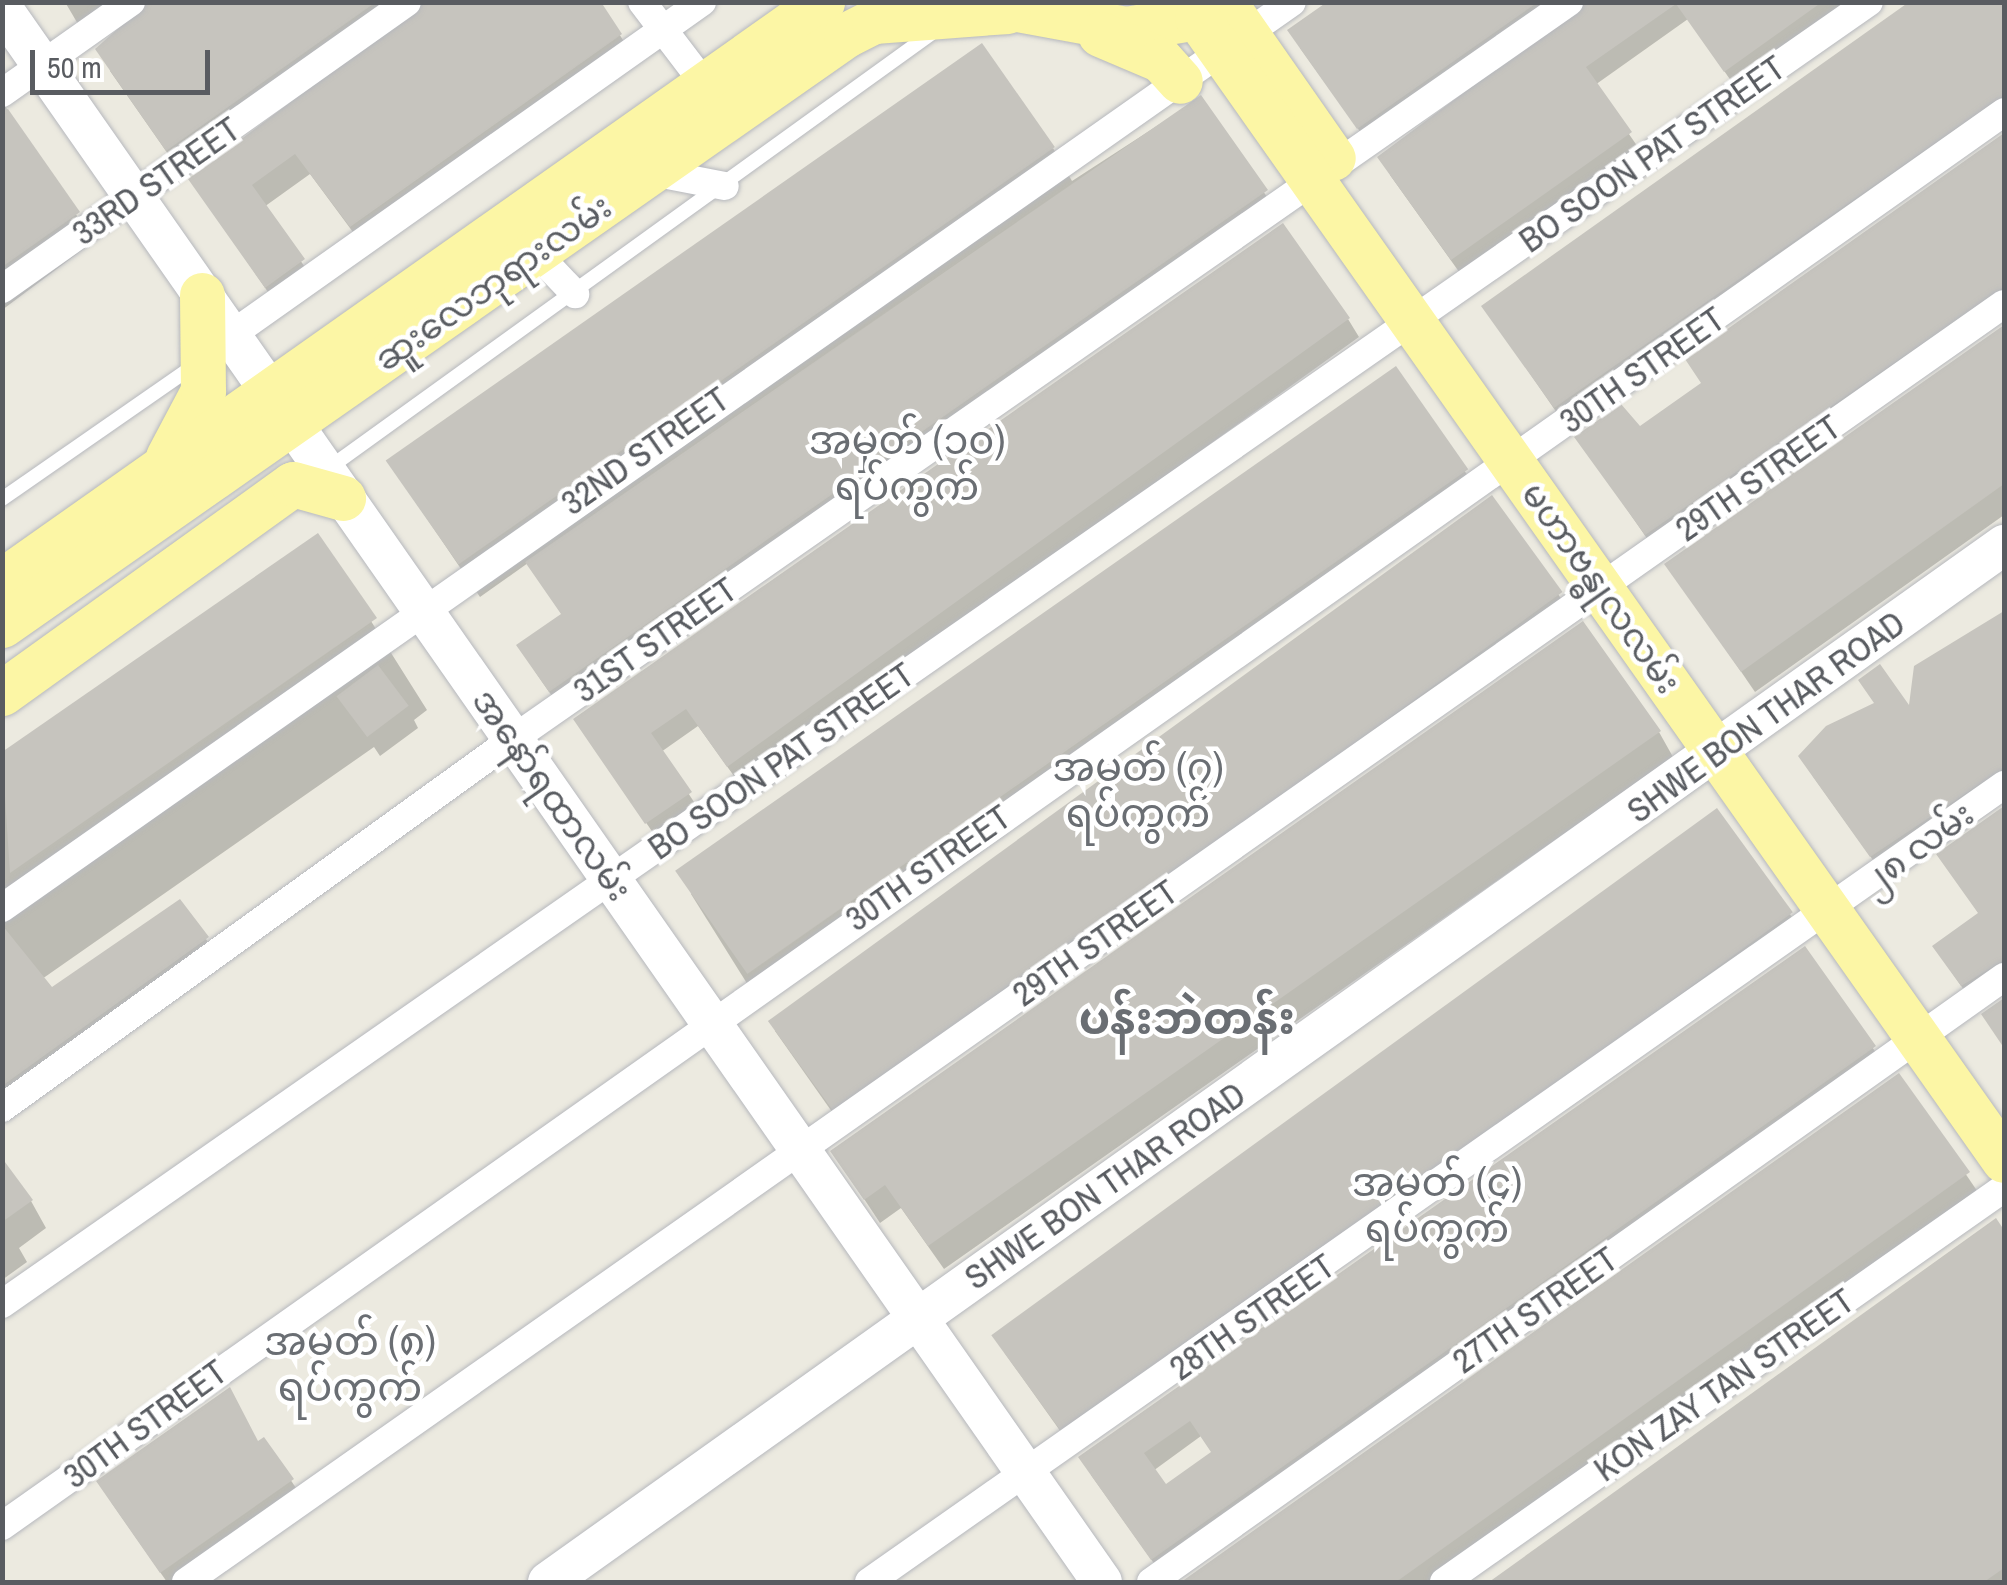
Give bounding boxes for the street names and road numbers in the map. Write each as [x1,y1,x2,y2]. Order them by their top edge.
street label: BO SOON PAT STREET [1511,47,1793,261]
street label: 33RD STREET [64,108,248,254]
street label: ဆူးလေဘုရားလမ်း [367,186,619,380]
street label: 30TH STREET [1552,298,1732,442]
street label: 32ND STREET [553,378,737,524]
street label: 29TH STREET [1668,406,1848,550]
street label: မဟာဗန္ဓုလလမ်း [1513,474,1689,702]
street label: 31ST STREET [565,568,745,712]
street label: SHWE BON THAR ROAD [1619,602,1913,832]
street label: BO SOON PAT STREET [640,654,922,868]
street label: အနော်ရထာလမ်း [463,681,641,909]
street label: ၂၈ လမ်း [1852,793,1982,903]
street label: 30TH STREET [838,796,1018,940]
street label: 29TH STREET [1005,871,1185,1015]
street label: SHWE BON THAR ROAD [956,1073,1254,1299]
street label: 27TH STREET [1445,1238,1625,1382]
street label: 28TH STREET [1162,1245,1342,1389]
street label: KON ZAY TAN STREET [1586,1279,1862,1491]
street label: 30TH STREET [55,1351,235,1497]

